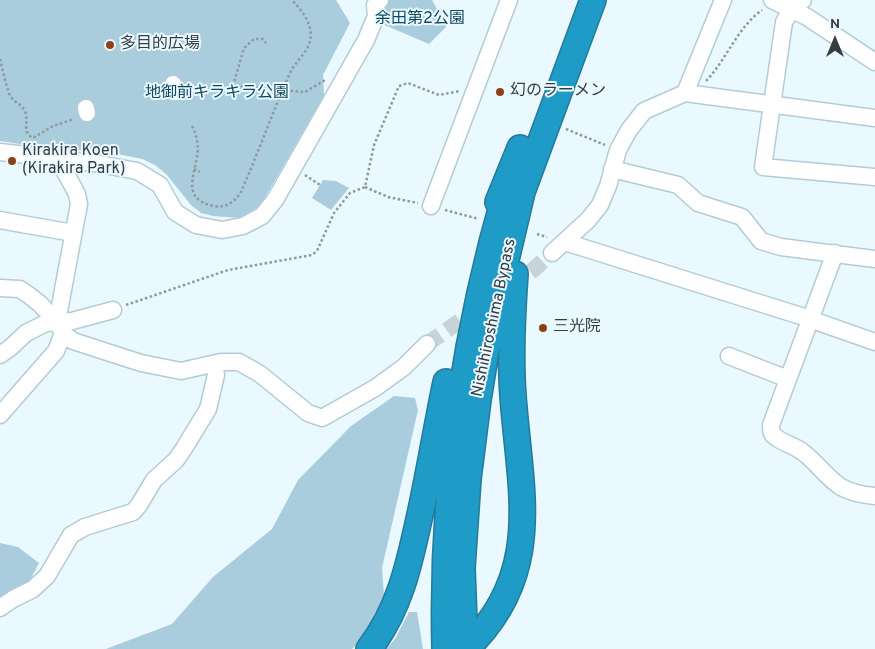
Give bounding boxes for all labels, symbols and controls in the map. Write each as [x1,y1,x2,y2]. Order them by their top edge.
park label: 余田第2公園 [375,10,465,30]
north arrow [810,15,860,65]
text: N [830,16,840,33]
place label: 多目的広場 [120,35,200,55]
marker: 多目的広場 [104,39,116,51]
place label: 幻のラーメン [510,82,606,102]
park label: 地御前キラキラ公園 [145,84,289,104]
marker: 幻のラーメン [494,86,506,98]
place label: Kirakira Koen (Kirakira Park) [22,142,126,180]
marker: Kirakira Koen (Kirakira Park) [6,155,18,167]
street label: Nishihiroshima Bypass [469,237,521,399]
place label: 三光院 [553,318,601,338]
marker: 三光院 [537,322,549,334]

